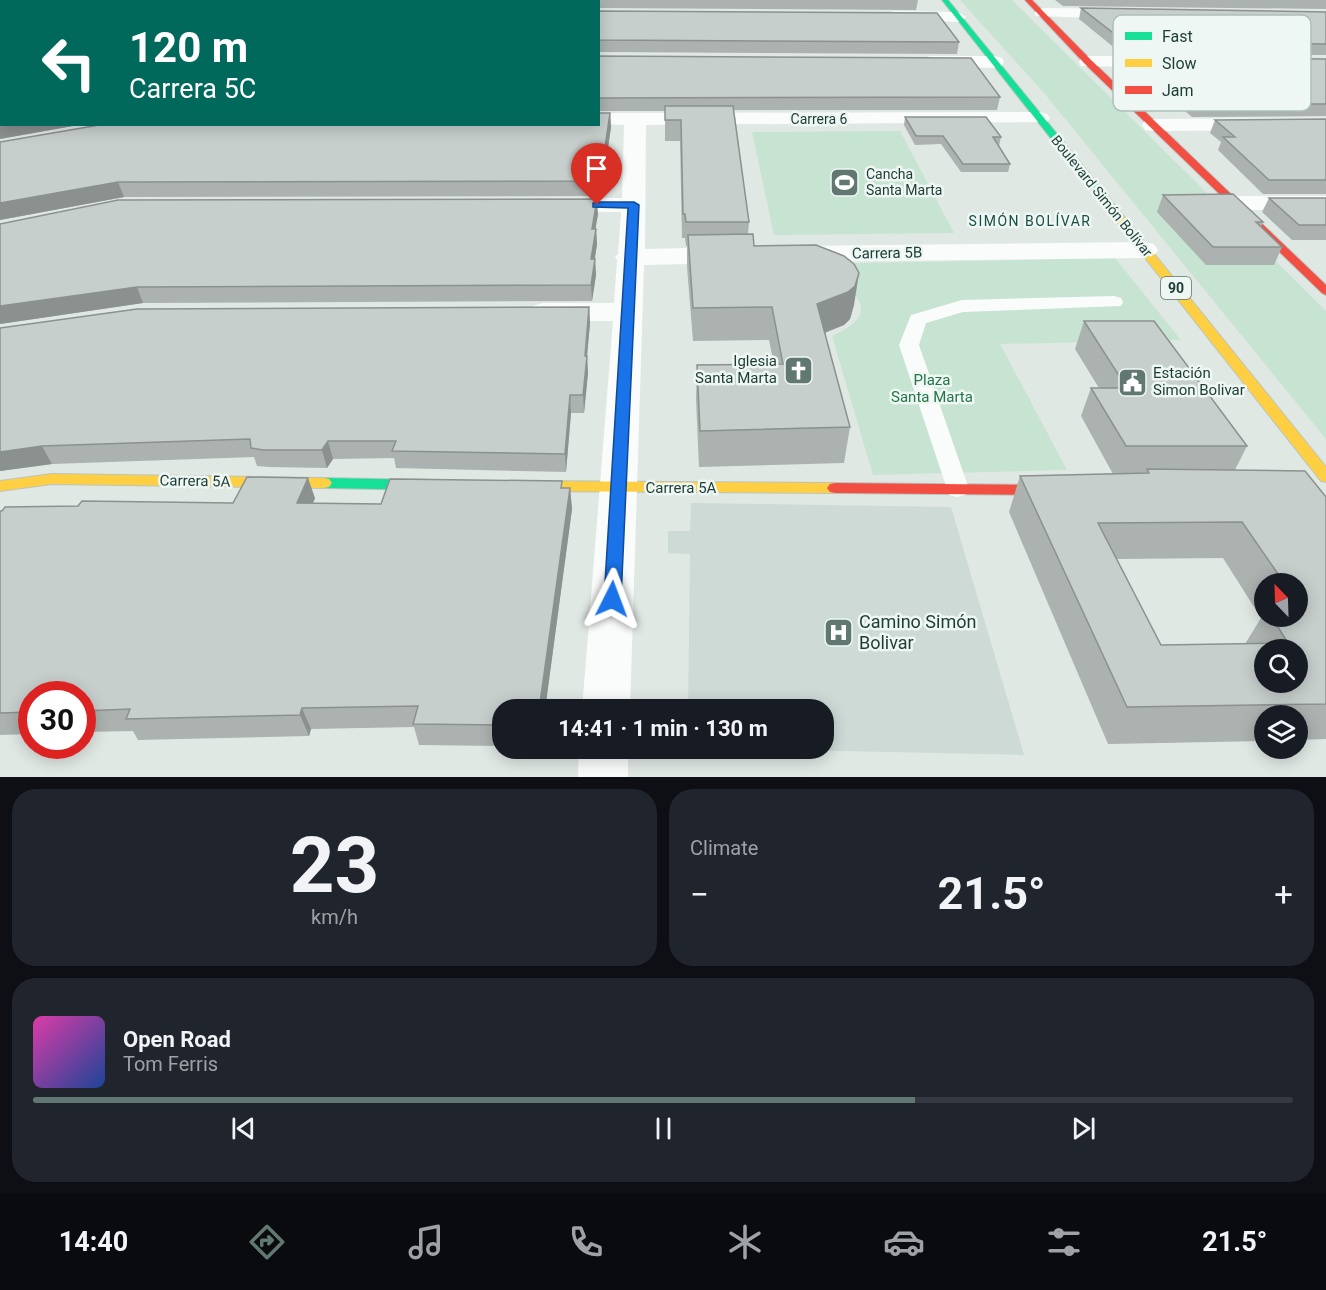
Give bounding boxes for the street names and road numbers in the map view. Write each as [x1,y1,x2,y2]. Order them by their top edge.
street label: Carrera 6 [791,111,848,127]
street label: Boulevard Simón Bolívar [1048,132,1156,260]
street label: Carrera 5B [852,243,922,263]
road number: 90 [1161,277,1191,299]
street label: Carrera 5A [159,471,231,491]
street label: Carrera 5A [646,479,717,497]

